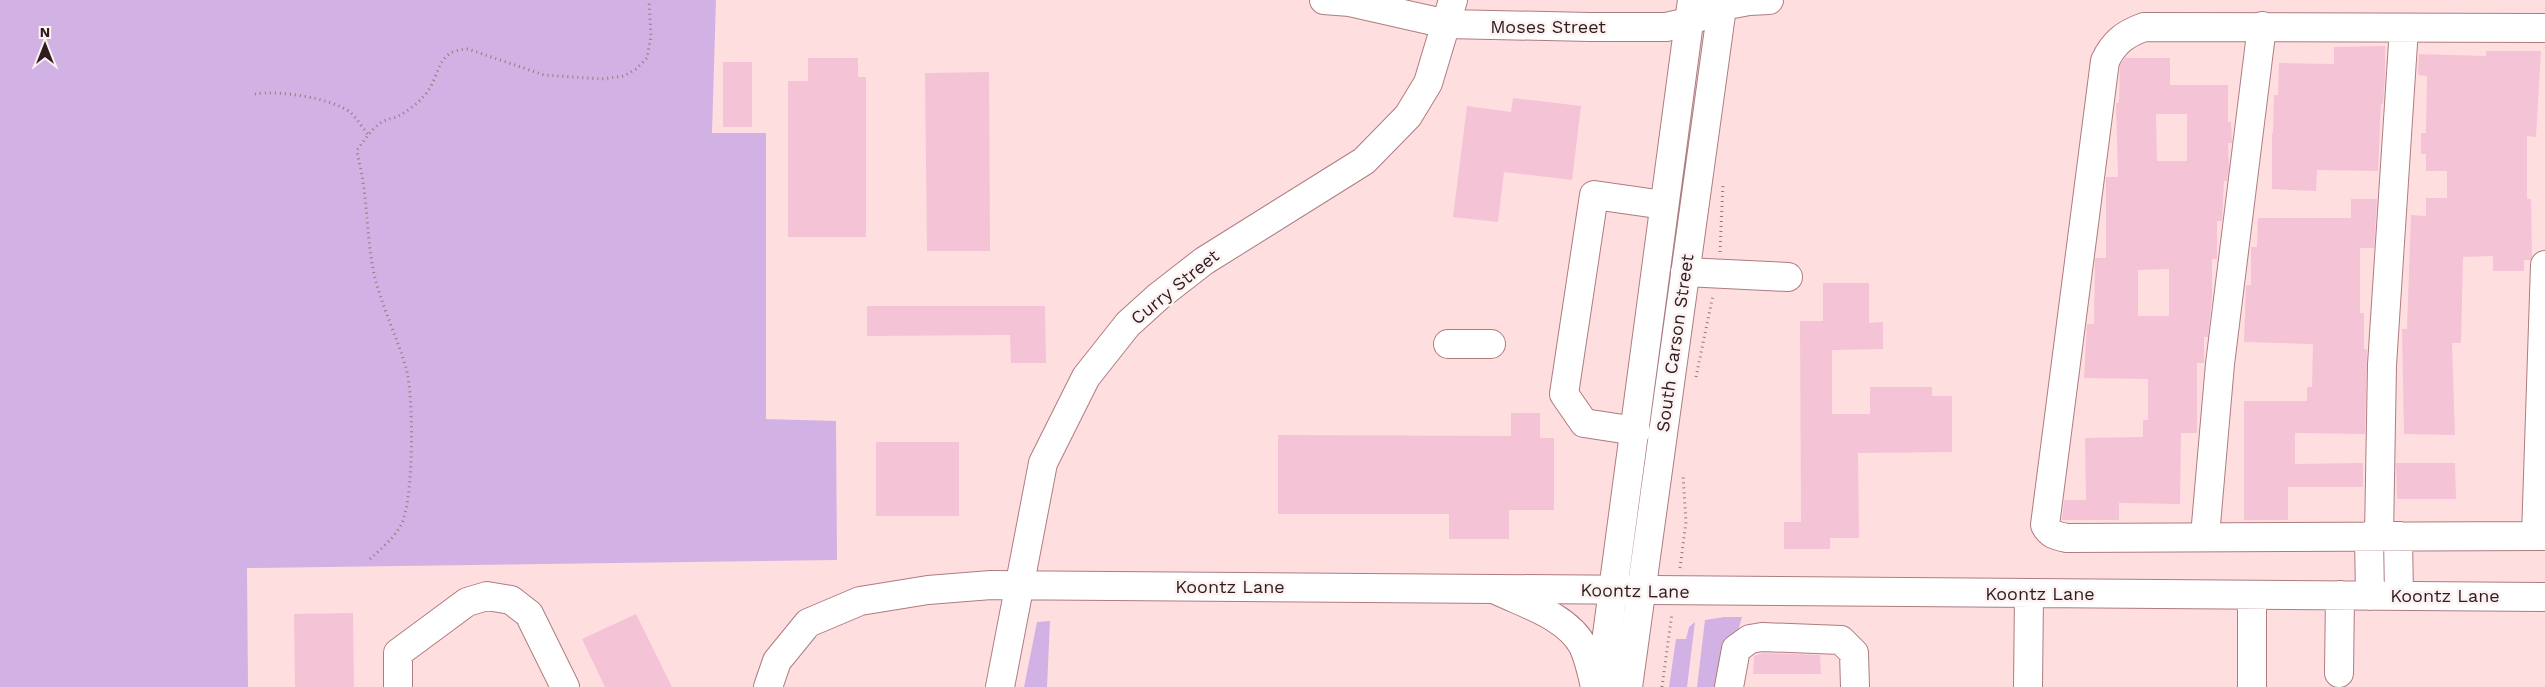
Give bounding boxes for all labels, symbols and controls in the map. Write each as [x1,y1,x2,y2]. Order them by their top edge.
street label: Moses Street [1490,16,1606,37]
north arrow [20,20,70,70]
text: N [40,24,50,40]
street label: Curry Street [1126,244,1223,329]
street label: South Carson Street [1652,252,1697,433]
street label: Koontz Lane [1175,576,1285,597]
street label: Koontz Lane [1580,579,1690,602]
street label: Koontz Lane [1985,583,2095,604]
street label: Koontz Lane [2390,585,2500,606]

